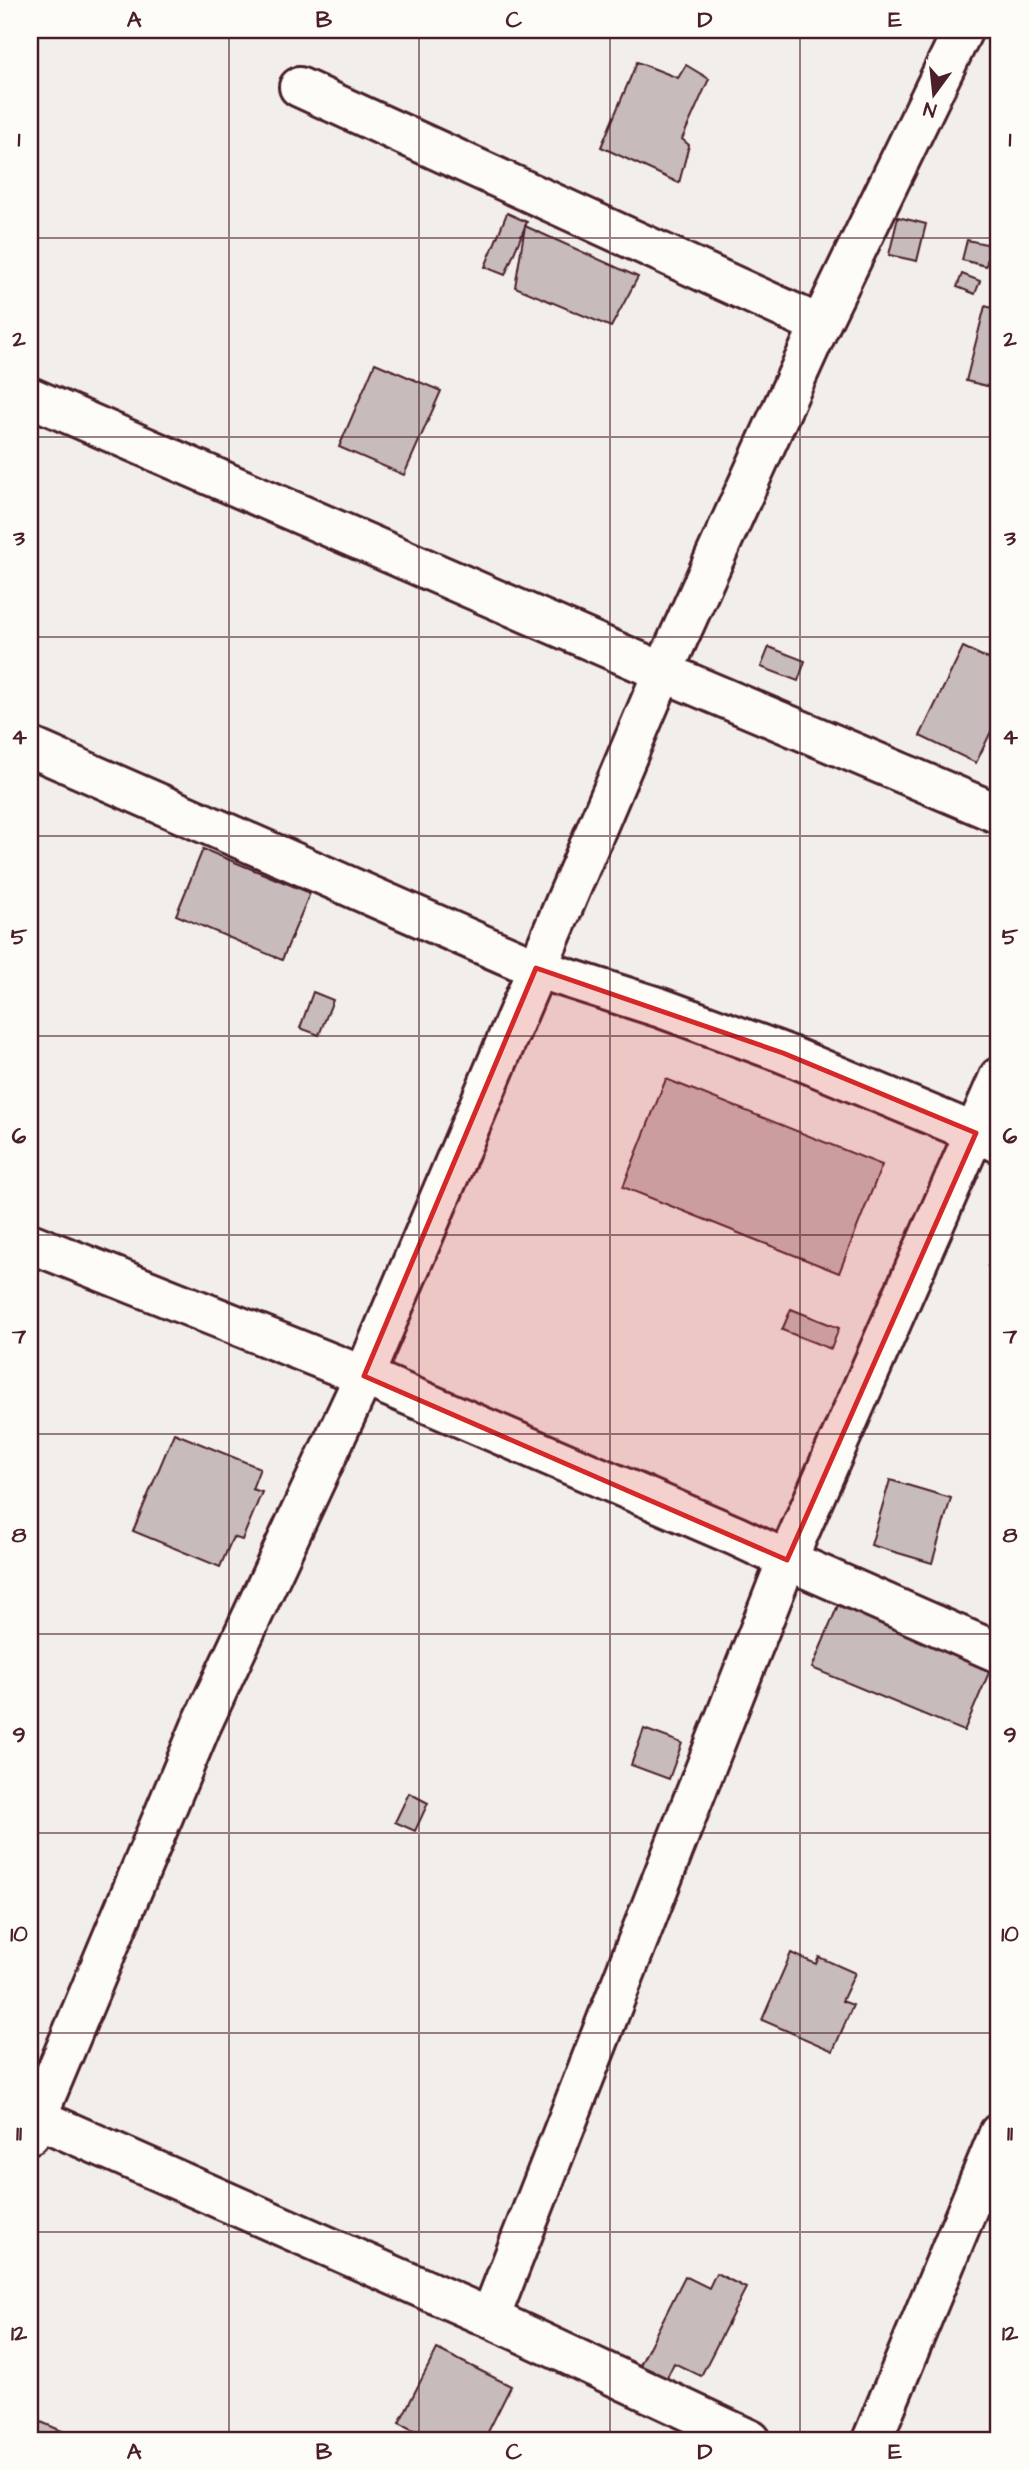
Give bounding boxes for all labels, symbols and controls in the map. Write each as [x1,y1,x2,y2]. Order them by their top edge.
text: A [127,4,142,36]
text: B [316,4,333,36]
text: C [506,4,523,36]
text: D [698,4,713,36]
text: E [888,4,902,36]
north arrow [900,60,970,130]
text: N [921,94,939,124]
text: 1 [18,123,21,155]
text: 1 [1009,123,1012,155]
text: 2 [11,323,26,355]
text: 2 [1002,323,1017,355]
text: 3 [12,522,25,554]
text: 3 [1003,522,1016,554]
text: 4 [11,721,27,753]
text: 4 [1002,721,1018,753]
text: 5 [11,921,28,953]
text: 5 [1002,921,1019,953]
text: 6 [12,1120,27,1152]
text: 6 [1003,1120,1018,1152]
text: 7 [11,1320,27,1352]
text: 7 [1002,1320,1018,1352]
text: 8 [12,1519,27,1551]
text: 8 [1003,1519,1018,1551]
text: 9 [12,1719,26,1751]
text: 9 [1003,1719,1017,1751]
text: 10 [10,1918,28,1950]
text: 10 [1001,1918,1019,1950]
text: 11 [16,2117,22,2149]
text: 11 [1007,2117,1013,2149]
text: 12 [11,2317,28,2349]
text: 12 [1002,2317,1019,2349]
text: A [127,2436,142,2468]
text: B [316,2436,333,2468]
text: C [506,2436,523,2468]
text: D [698,2436,713,2468]
text: E [888,2436,902,2468]

